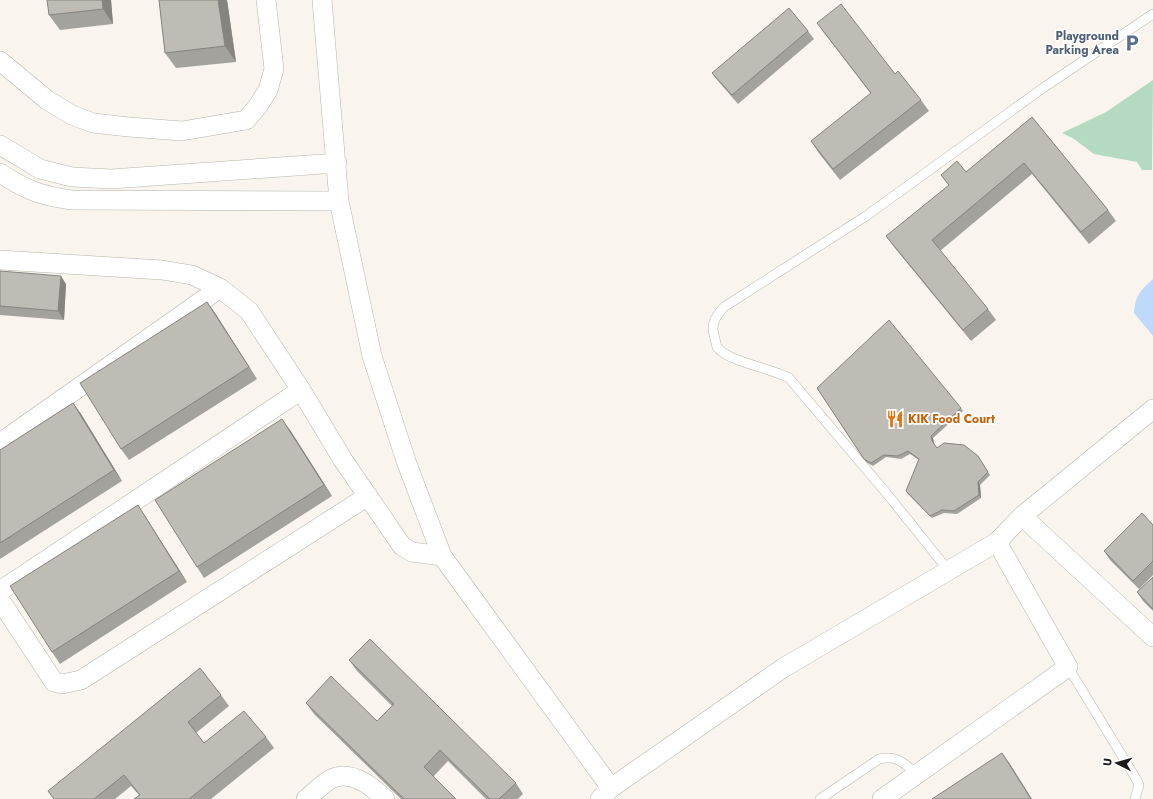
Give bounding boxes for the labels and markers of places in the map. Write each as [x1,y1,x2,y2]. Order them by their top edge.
place label: Playground Parking Area [1046,27,1119,59]
parking icon: Playground Parking Area [1122,33,1142,53]
restaurant icon: KIK Food Court [885,409,905,429]
place label: KIK Food Court [908,410,995,428]

